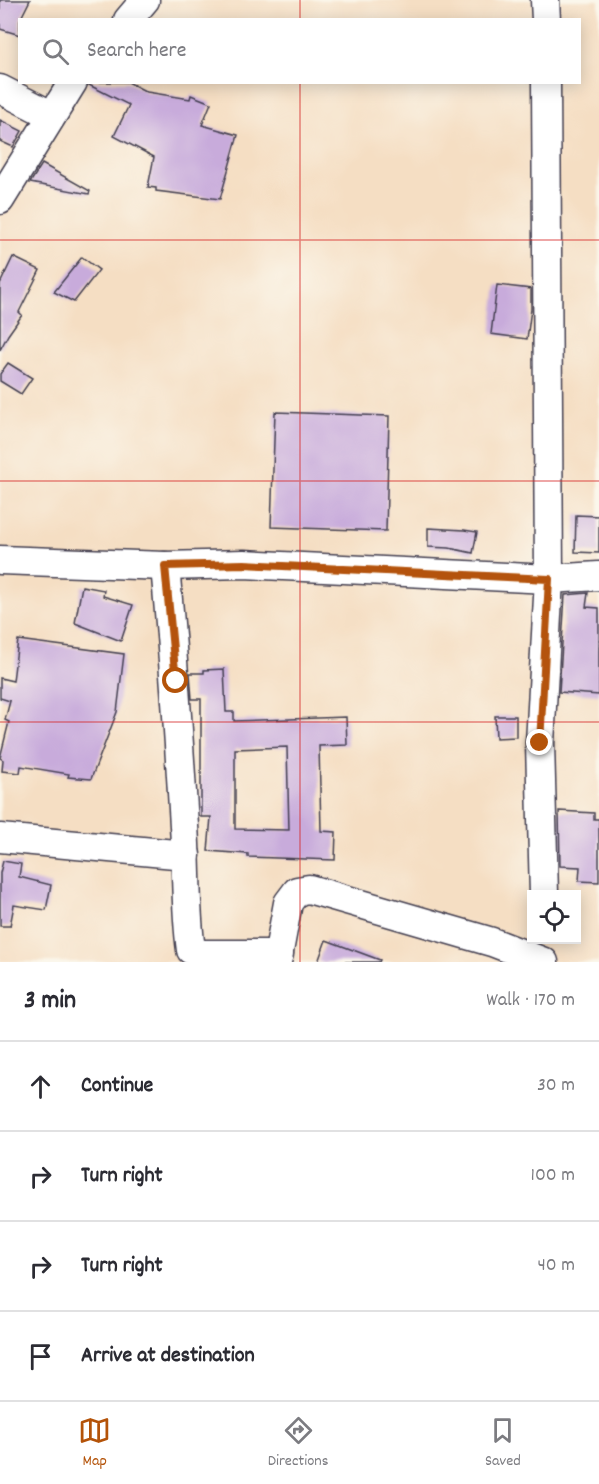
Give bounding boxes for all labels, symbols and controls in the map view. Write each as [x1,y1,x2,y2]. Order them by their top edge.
search box [18,18,581,84]
icon: search [39,35,72,68]
text: Search here [87,36,186,67]
route start [162,667,188,693]
route end [526,729,552,755]
map controls [527,890,581,944]
button: locate [527,890,581,944]
text: 3 min [24,983,76,1020]
text: Walk · 170 m [486,987,575,1015]
icon: ahead [24,1070,57,1103]
text: Continue [81,1071,153,1102]
text: 30 m [537,1072,575,1100]
icon: right [24,1160,57,1193]
text: Turn right [81,1161,163,1192]
text: 100 m [531,1162,575,1190]
icon: right [24,1250,57,1283]
text: Turn right [81,1251,163,1282]
text: 40 m [537,1252,575,1280]
icon: arrive [24,1340,57,1373]
text: Arrive at destination [81,1341,255,1372]
tab: Map [78,1414,111,1473]
tab: Directions [268,1414,328,1473]
tab: Saved [485,1414,521,1473]

